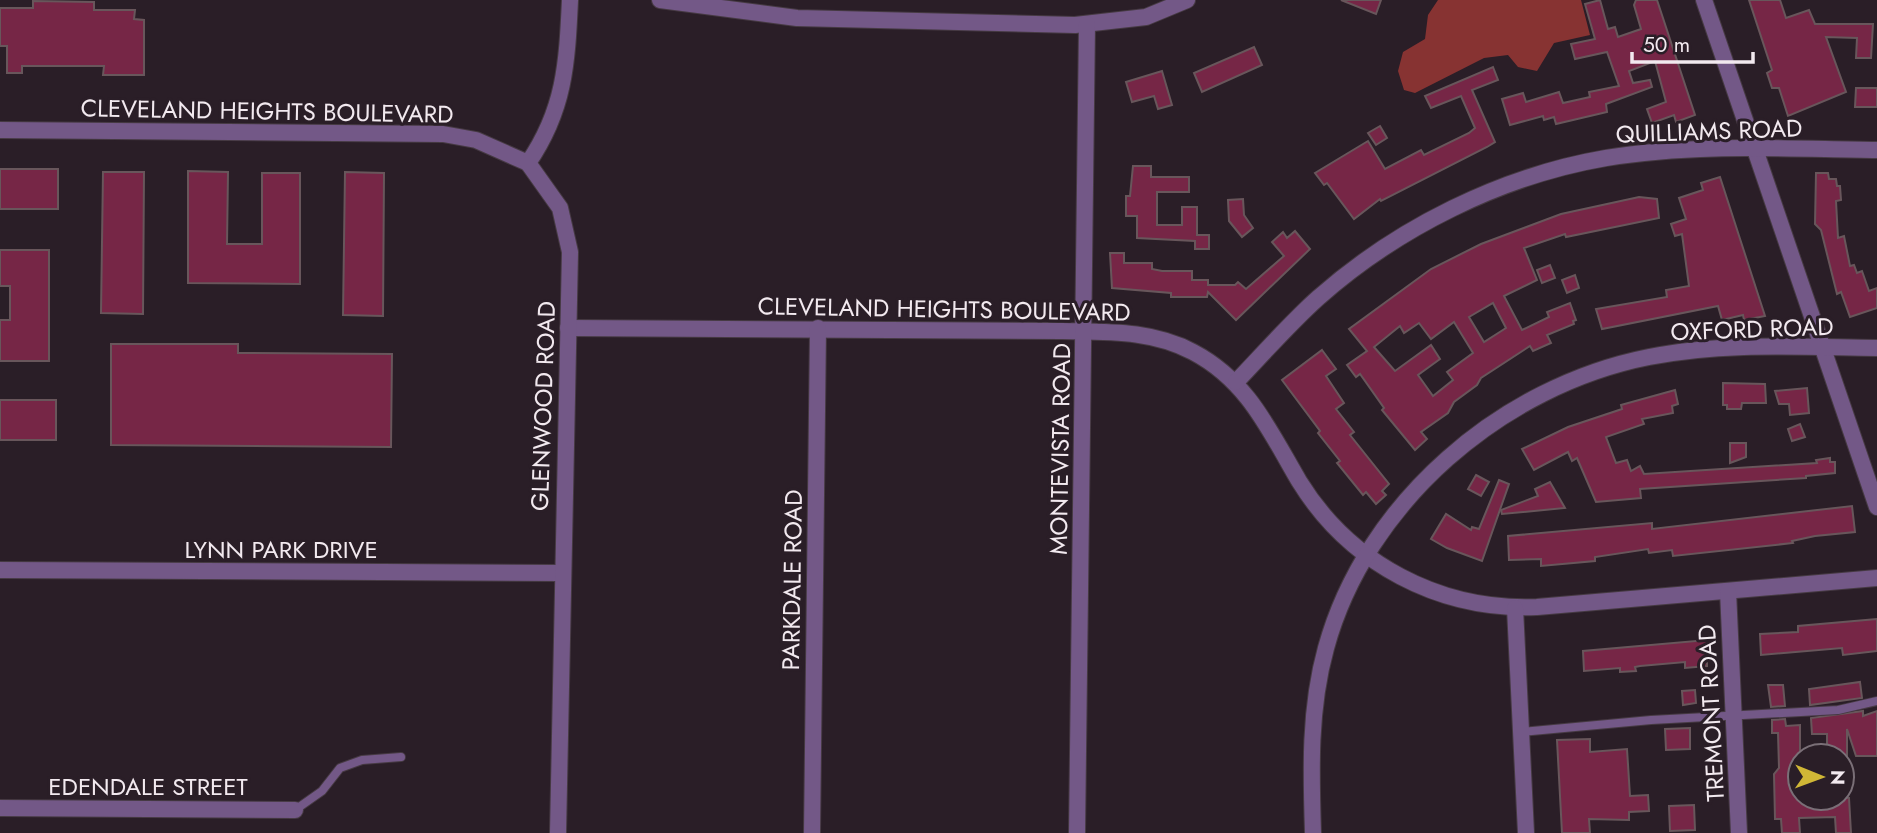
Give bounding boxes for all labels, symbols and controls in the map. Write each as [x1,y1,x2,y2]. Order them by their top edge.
scale bar [1632,21,1753,65]
text: 50 m [1643,30,1690,60]
street label: CLEVELAND HEIGHTS BOULEVARD [80,90,454,132]
street label: QUILLIAMS ROAD [1615,110,1803,152]
street label: CLEVELAND HEIGHTS BOULEVARD [757,288,1131,330]
street label: GLENWOOD ROAD [522,301,564,511]
street label: OXFORD ROAD [1670,309,1834,349]
street label: MONTEVISTA ROAD [1041,343,1079,555]
street label: PARKDALE ROAD [773,489,811,671]
street label: LYNN PARK DRIVE [184,532,378,567]
street label: TREMONT ROAD [1689,624,1733,802]
north arrow [1786,742,1856,812]
street label: EDENDALE STREET [48,769,248,804]
text: N [1824,770,1851,785]

